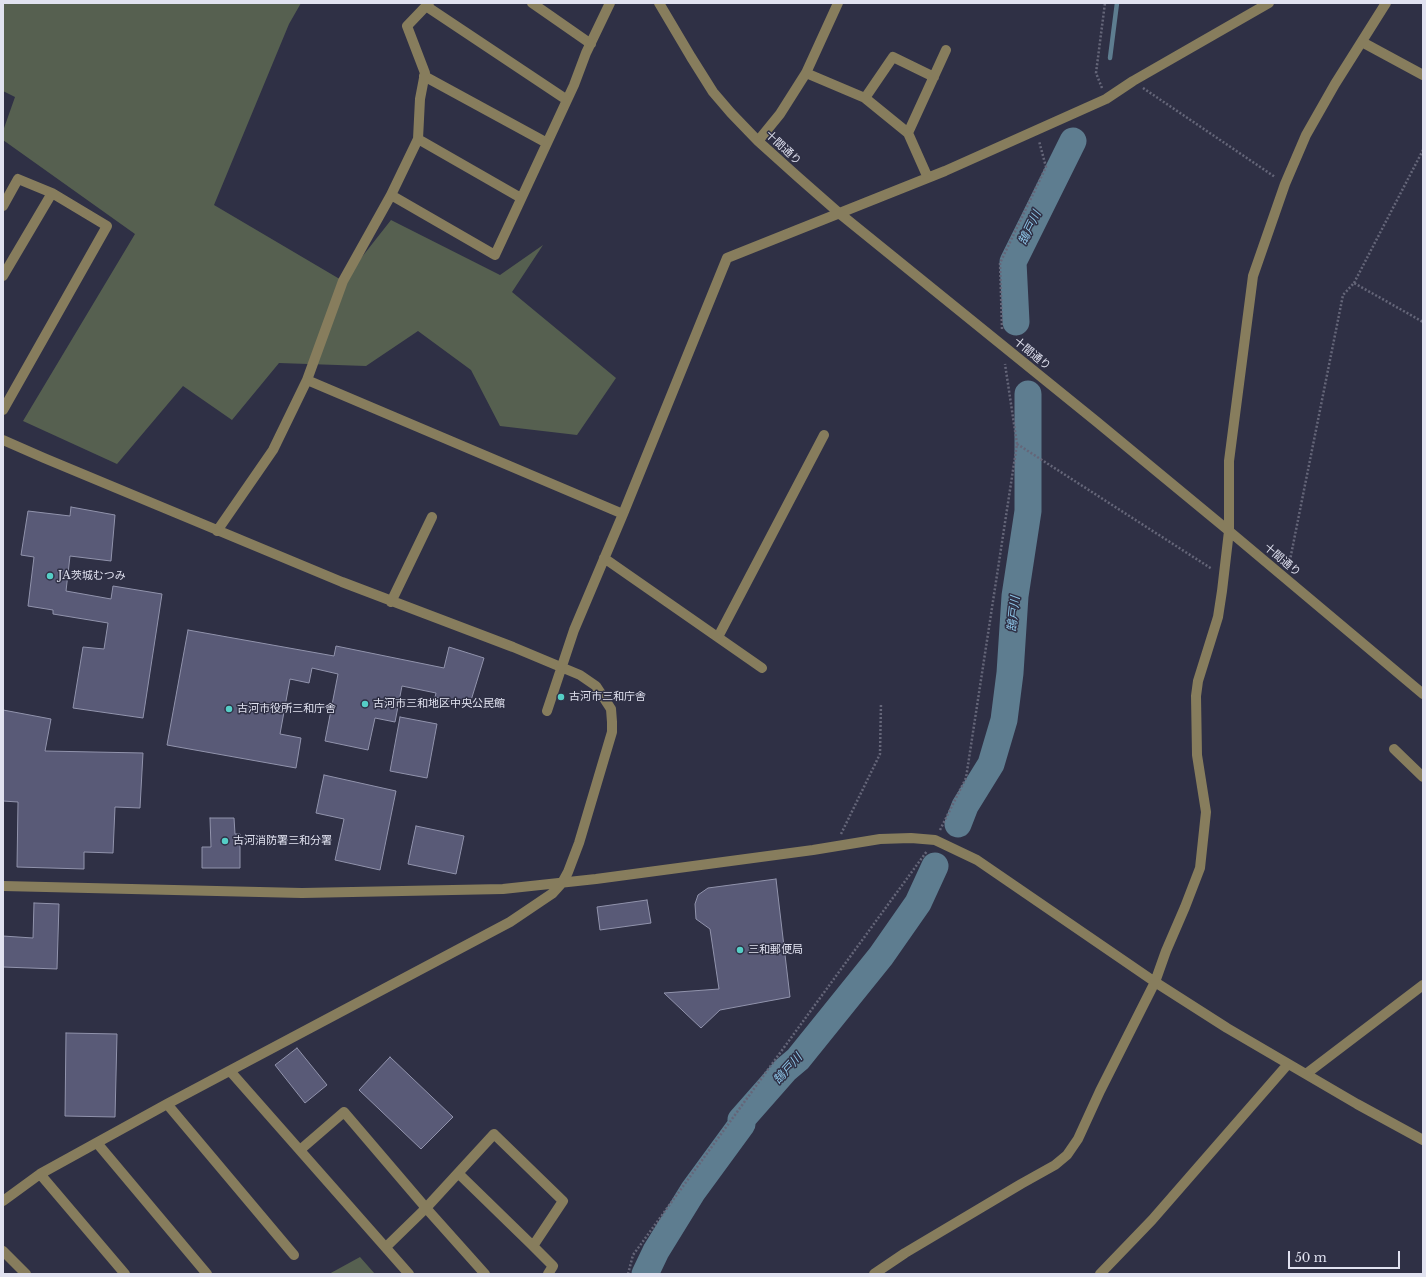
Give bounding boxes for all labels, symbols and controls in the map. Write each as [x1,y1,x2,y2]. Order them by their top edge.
street label: 十間通り [762,128,804,168]
water label: 鵠戸川 [1016,209,1044,247]
street label: 十間通り [1011,335,1053,373]
street label: 十間通り [1261,541,1303,579]
place label: JA茨城むつみ [58,569,126,583]
marker: JA茨城むつみ [45,571,55,581]
water label: 鵠戸川 [1005,595,1023,633]
place label: 古河市三和庁舎 [569,690,646,704]
marker: 古河市三和庁舎 [556,692,566,702]
place label: 古河市三和地区中央公民館 [373,697,505,711]
marker: 古河市三和地区中央公民館 [360,699,370,709]
place label: 古河市役所三和庁舎 [237,702,336,716]
marker: 古河市役所三和庁舎 [224,704,234,714]
place label: 古河消防署三和分署 [233,834,332,848]
marker: 古河消防署三和分署 [220,836,230,846]
place label: 三和郵便局 [748,943,803,957]
marker: 三和郵便局 [735,945,745,955]
water label: 鵠戸川 [771,1051,805,1087]
scale bar [1290,1243,1402,1269]
text: 50 m [1295,1250,1327,1265]

